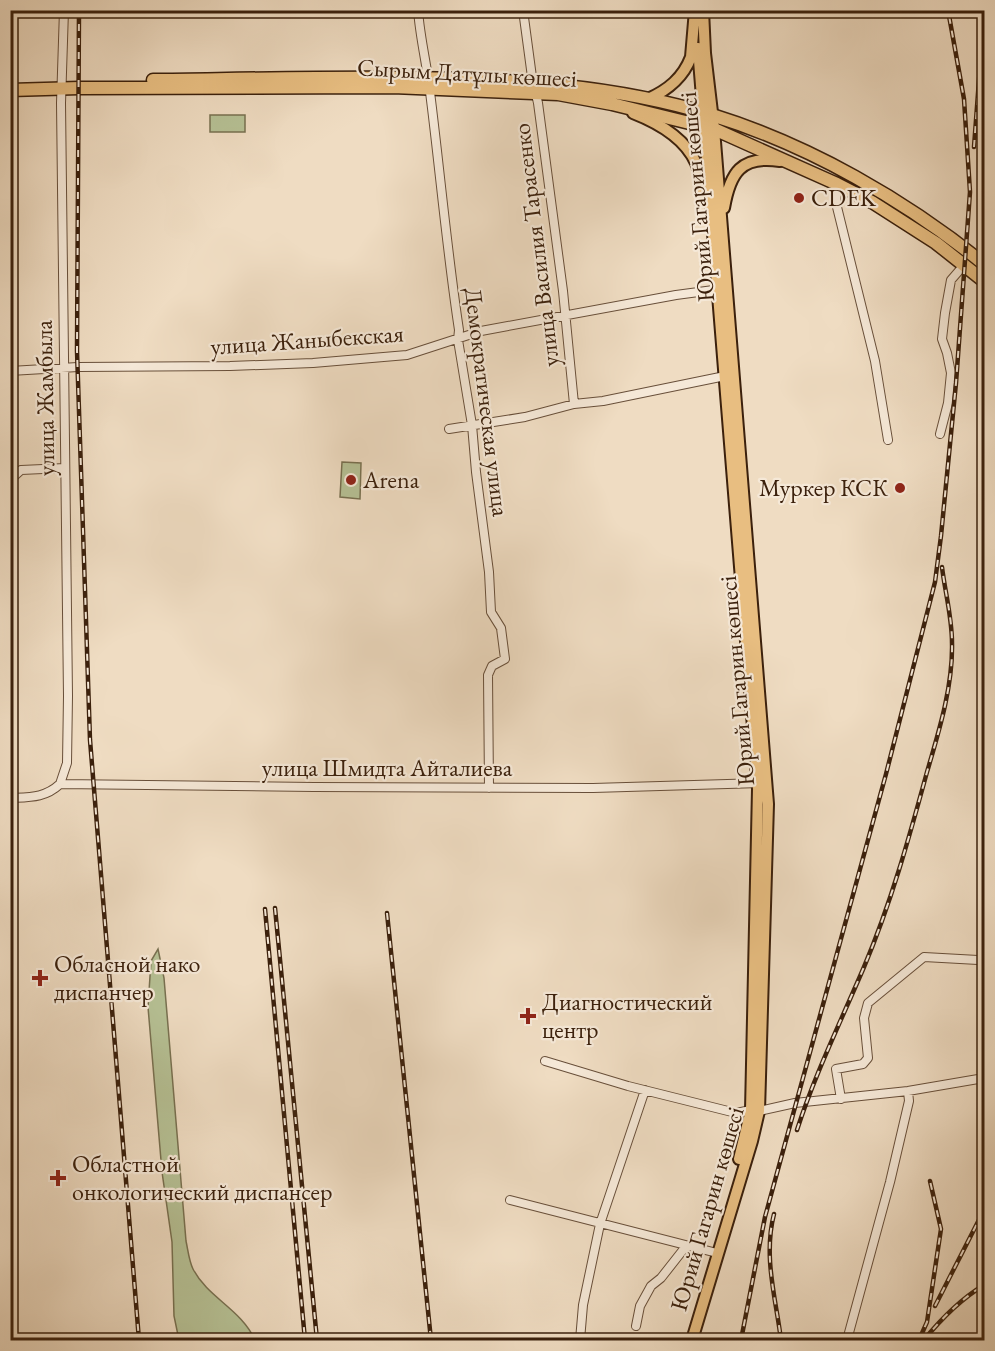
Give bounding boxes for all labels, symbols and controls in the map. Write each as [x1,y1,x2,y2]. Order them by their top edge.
street label: Сырым Датұлы көшесі [356,51,578,94]
street label: Юрий Гагарин көшесі [672,90,721,304]
street label: улица Василия Тарасенко [505,121,566,369]
place label: CDEK [811,182,877,213]
marker: CDEK [792,191,806,205]
street label: Демократическая улица [458,286,517,519]
street label: улица Жаныбекская [209,317,405,362]
street label: улица Жамбыла [28,319,61,476]
place label: Arena [362,464,420,495]
place label: Муркер КСК [759,472,888,503]
marker: Arena [344,473,358,487]
marker: Муркер КСК [893,481,907,495]
street label: Юрий Гагарин көшесі [712,574,761,788]
street label: улица Шмидта Айталиева [262,752,513,783]
place label: Обласной нако диспанчер [54,948,201,1007]
marker: Обласной нако диспанчер [31,969,49,987]
place label: Диагностический центр [542,986,713,1045]
marker: Диагностический центр [519,1007,537,1025]
street label: Юрий Гагарин көшесі [662,1103,751,1315]
place label: Областной онкологический диспансер [72,1148,332,1207]
marker: Областной онкологический диспансер [49,1169,67,1187]

